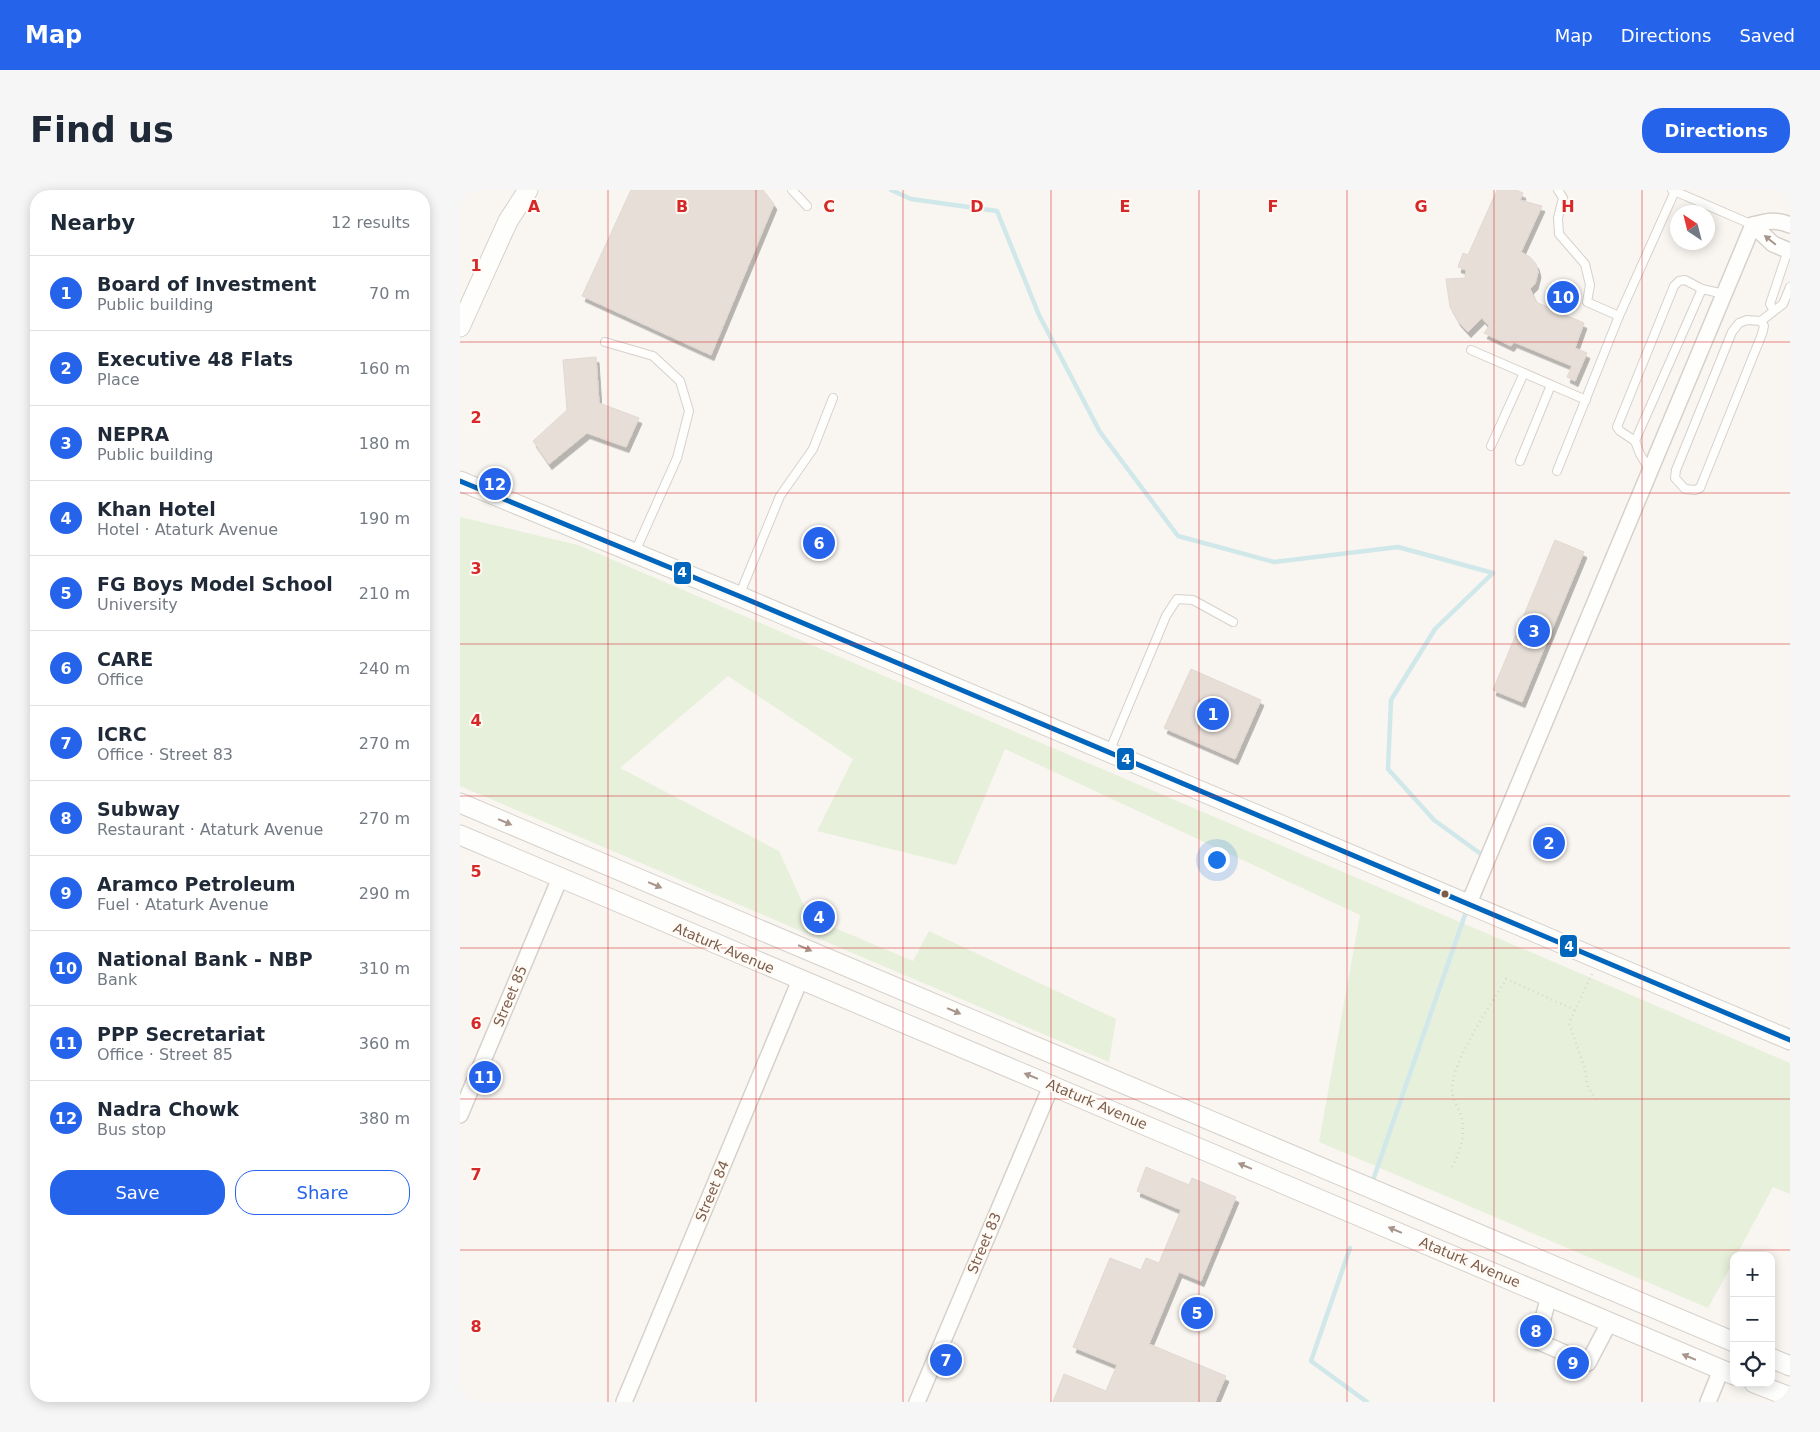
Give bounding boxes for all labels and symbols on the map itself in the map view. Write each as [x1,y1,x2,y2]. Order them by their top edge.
text: A [528,197,541,216]
text: B [676,197,688,216]
text: C [823,197,835,216]
text: D [970,197,984,216]
text: E [1120,197,1130,216]
text: F [1268,197,1278,216]
text: G [1414,197,1428,216]
text: H [1561,197,1575,216]
north arrow [1670,205,1715,250]
one-way arrow [1764,235,1777,246]
text: 1 [470,256,482,275]
pin: 10 [1547,278,1579,316]
text: 2 [470,408,482,427]
pin: 12 [479,465,511,503]
pin: 6 [803,524,835,562]
text: 3 [470,559,482,578]
line badge: 4 [673,561,692,585]
text: 4 [677,564,687,580]
pin: 3 [1518,612,1550,650]
pin: 1 [1197,695,1229,733]
text: 4 [470,711,482,730]
line badge: 4 [1116,747,1135,771]
text: 4 [1121,751,1131,767]
one-way arrow [498,819,512,827]
pin: 2 [1533,824,1565,862]
your location [1204,847,1230,873]
text: 5 [470,862,482,881]
one-way arrow [648,882,662,890]
unlabelled marker [1440,889,1450,899]
pin: 4 [803,898,835,936]
street label: Ataturk Avenue [671,920,777,976]
line badge: 4 [1559,934,1578,958]
text: 4 [1564,938,1574,954]
one-way arrow [797,945,812,953]
street label: Street 85 [490,963,530,1029]
one-way arrow [947,1008,961,1016]
text: 6 [470,1014,482,1033]
pin: 11 [469,1058,501,1096]
one-way arrow [1024,1071,1038,1079]
street label: Ataturk Avenue [1044,1076,1150,1132]
street label: Street 84 [692,1158,732,1224]
one-way arrow [1238,1162,1252,1170]
text: 7 [470,1165,482,1184]
street label: Street 83 [964,1210,1004,1276]
one-way arrow [1388,1226,1402,1234]
street label: Ataturk Avenue [1417,1234,1523,1290]
pin: 5 [1181,1294,1213,1332]
pin: 8 [1520,1312,1552,1350]
text: 8 [470,1317,482,1336]
pin: 7 [930,1341,962,1379]
pin: 9 [1557,1344,1589,1382]
one-way arrow [1682,1352,1696,1360]

